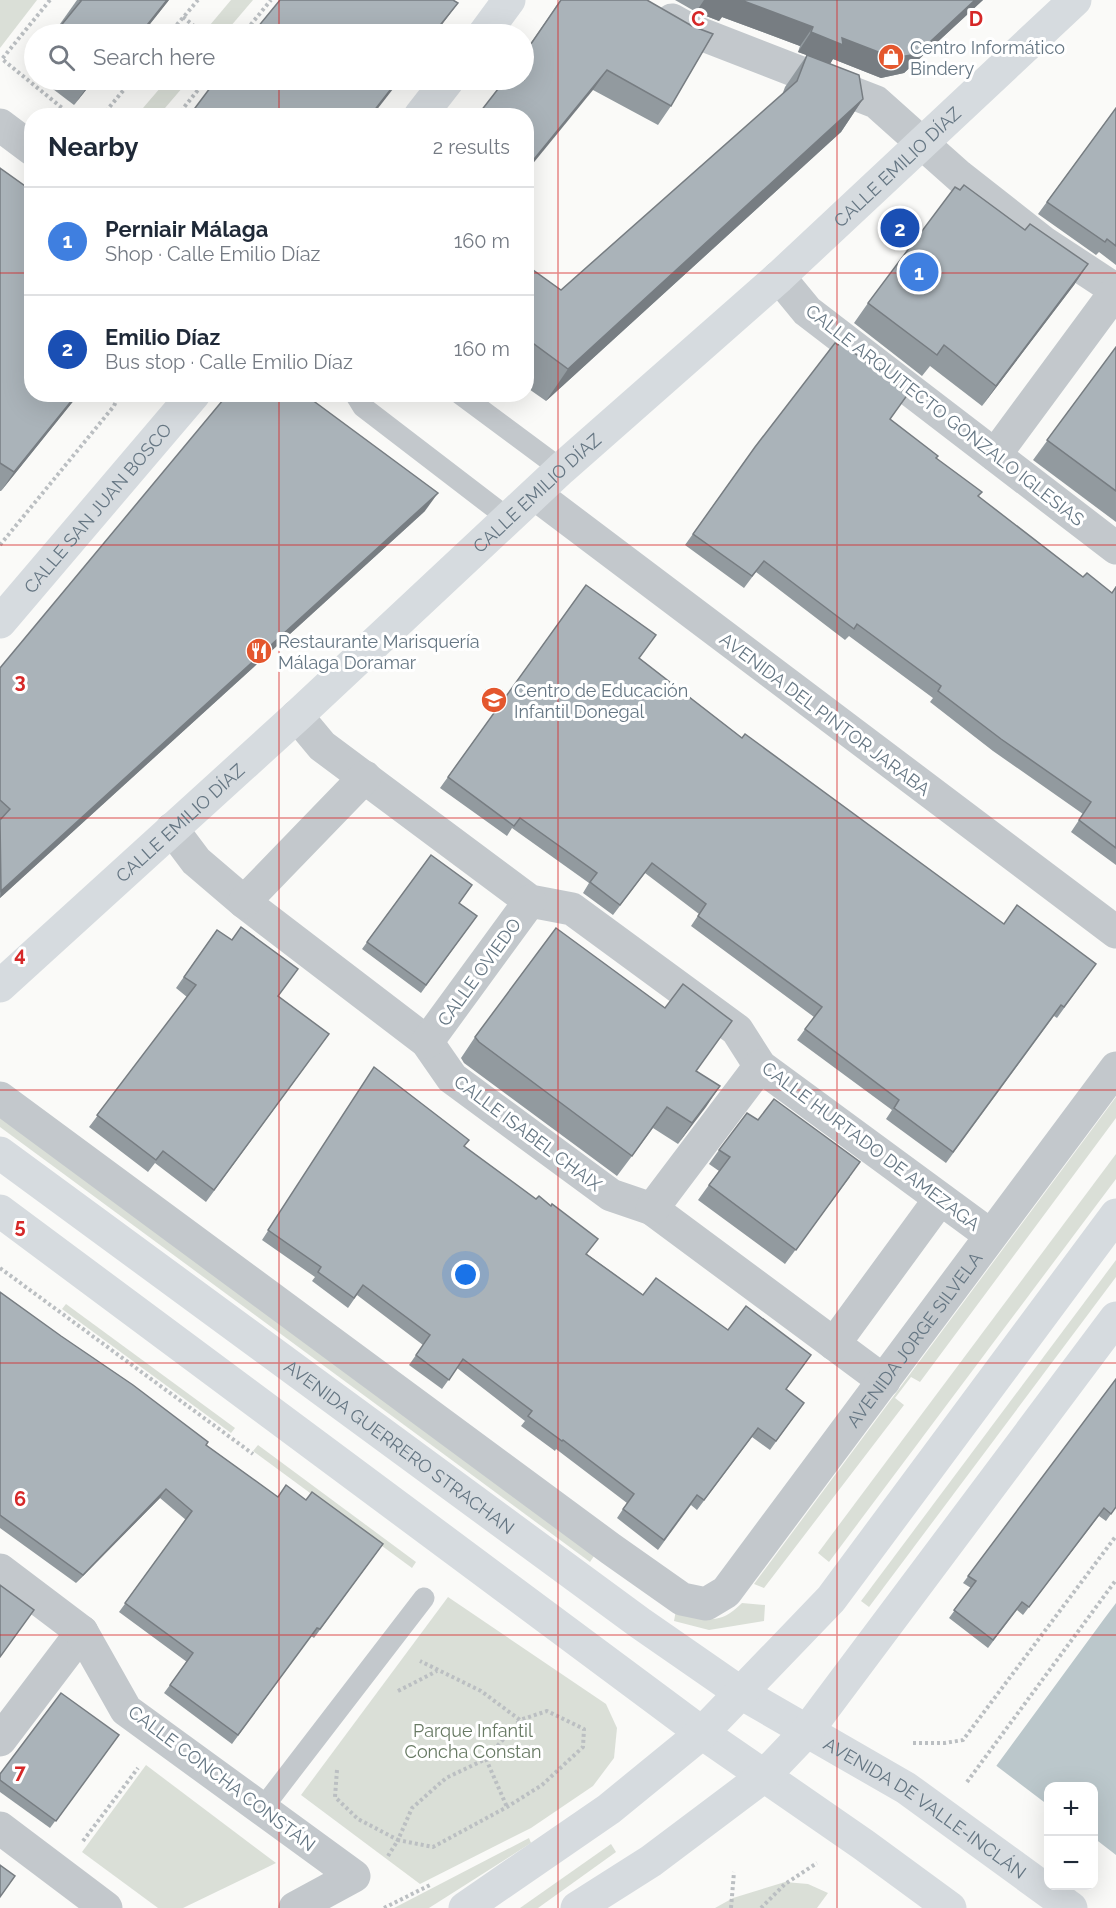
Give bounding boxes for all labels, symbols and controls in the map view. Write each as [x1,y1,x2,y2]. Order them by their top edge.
text: C [691,7,705,31]
text: D [969,7,983,31]
search box [24,24,534,90]
place label: Centro Informático Bindery [910,37,1065,79]
icon: search [45,41,78,74]
shop icon: Centro Informático Bindery [876,42,906,72]
text: Search here [93,44,215,70]
street label: CALLE EMILIO DÍAZ [829,102,965,231]
text: Nearby [48,132,138,162]
text: 2 results [433,135,510,159]
pin: 2 [880,206,920,250]
text: Perniair Málaga [105,216,268,242]
text: 1 [63,229,72,253]
text: 160 m [454,229,510,253]
text: Shop · Calle Emilio Díaz [105,242,320,266]
pin: 1 [900,250,938,294]
street label: CALLE ARQUITECTO GONZALO IGLESIAS [802,300,1088,530]
text: Emilio Díaz [105,324,220,350]
text: 2 [62,337,73,361]
text: 160 m [454,337,510,361]
text: Bus stop · Calle Emilio Díaz [105,350,353,374]
street label: CALLE SAN JUAN BOSCO [19,419,175,597]
street label: CALLE EMILIO DÍAZ [468,429,605,557]
street label: AVENIDA DEL PINTOR JARABA [716,628,934,800]
place label: Restaurante Marisquería Málaga Doramar [278,631,480,673]
restaurant icon: Restaurante Marisquería Málaga Doramar [244,636,274,666]
text: 3 [14,669,26,693]
place label: Centro de Educación Infantil Donegal [514,680,688,722]
school or university icon: Centro de Educación Infantil Donegal [479,685,509,715]
street label: CALLE EMILIO DÍAZ [111,759,248,886]
street label: CALLE OVIEDO [433,914,525,1030]
text: 4 [14,942,26,966]
street label: CALLE HURTADO DE AMEZAGA [758,1057,984,1235]
street label: CALLE ISABEL CHAIX [450,1071,606,1196]
text: 5 [14,1214,26,1238]
street label: AVENIDA JORGE SILVELA [842,1248,986,1431]
your location [451,1260,480,1289]
street label: AVENIDA GUERRERO STRACHAN [281,1355,519,1538]
text: 6 [14,1487,26,1511]
street label: CALLE CONCHA CONSTÁN [124,1700,320,1855]
park label: Parque Infantil Concha Constan [405,1720,541,1762]
street label: AVENIDA DE VALLE-INCLÁN [820,1733,1031,1883]
text: 7 [14,1760,26,1784]
map controls [1044,1782,1098,1890]
button: + [1044,1782,1098,1836]
button: − [1044,1836,1098,1890]

